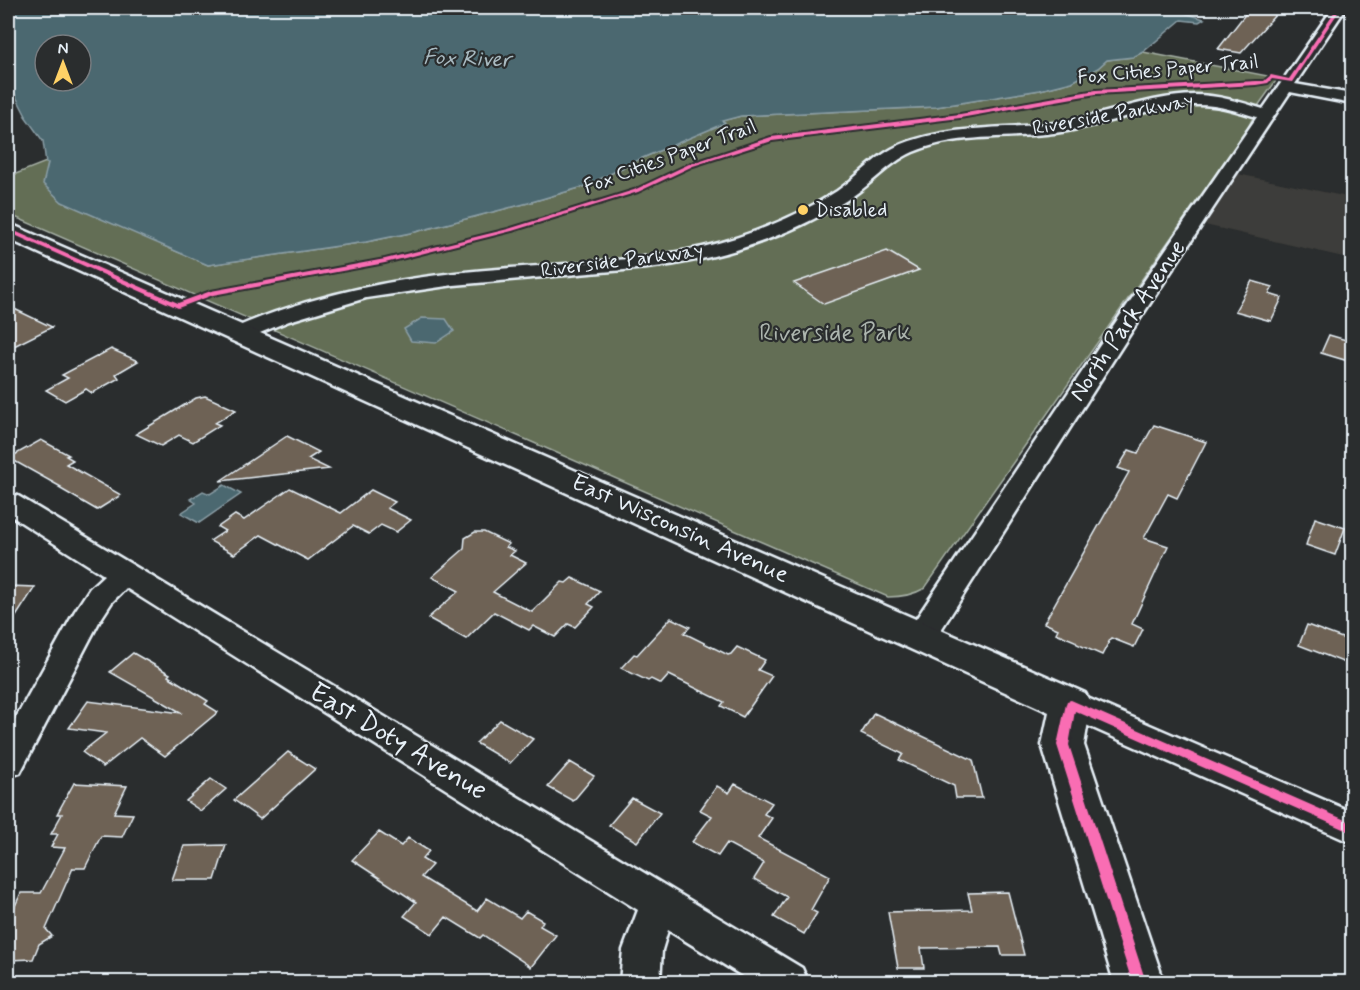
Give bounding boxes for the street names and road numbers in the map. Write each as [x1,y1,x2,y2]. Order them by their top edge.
street label: Fox Cities Paper Trail [1076,49,1260,91]
street label: Riverside Parkway [1030,88,1196,142]
street label: Fox Cities Paper Trail [580,113,760,201]
street label: North Park Avenue [1062,234,1194,408]
street label: Riverside Parkway [539,238,705,284]
street label: East Wisconsin Avenue [566,467,794,591]
street label: East Doty Avenue [302,674,494,810]

